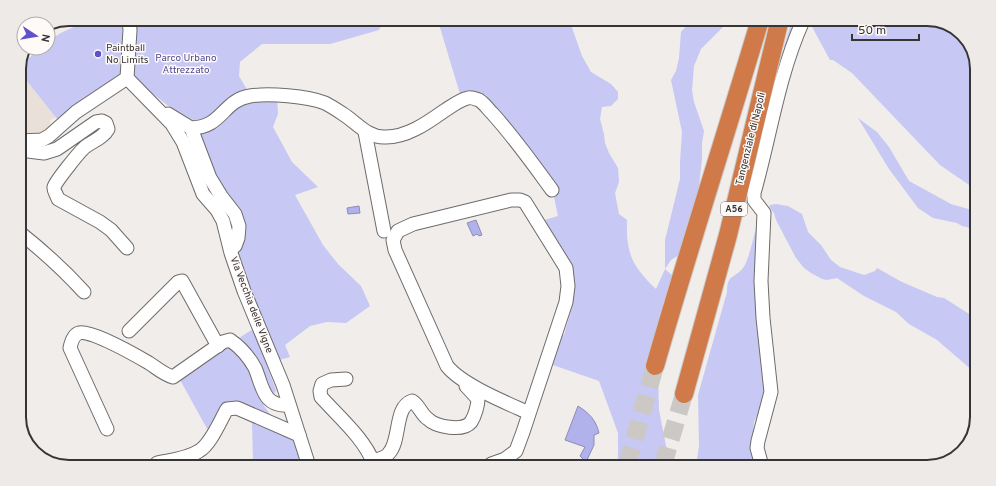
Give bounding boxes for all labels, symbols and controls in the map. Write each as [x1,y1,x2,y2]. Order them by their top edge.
north arrow [16,16,56,56]
scale bar [852,16,919,42]
text: 50 m [858,23,886,39]
text: N [37,33,52,43]
place label: Paintball No Limits [106,42,149,67]
marker: Paintball No Limits [93,49,103,59]
park label: Parco Urbano Attrezzato [155,52,217,77]
street label: Tangenziale di Napoli [733,91,769,187]
road number: A56 [721,202,747,216]
street label: Via Vecchia delle Vigne [227,255,275,355]

